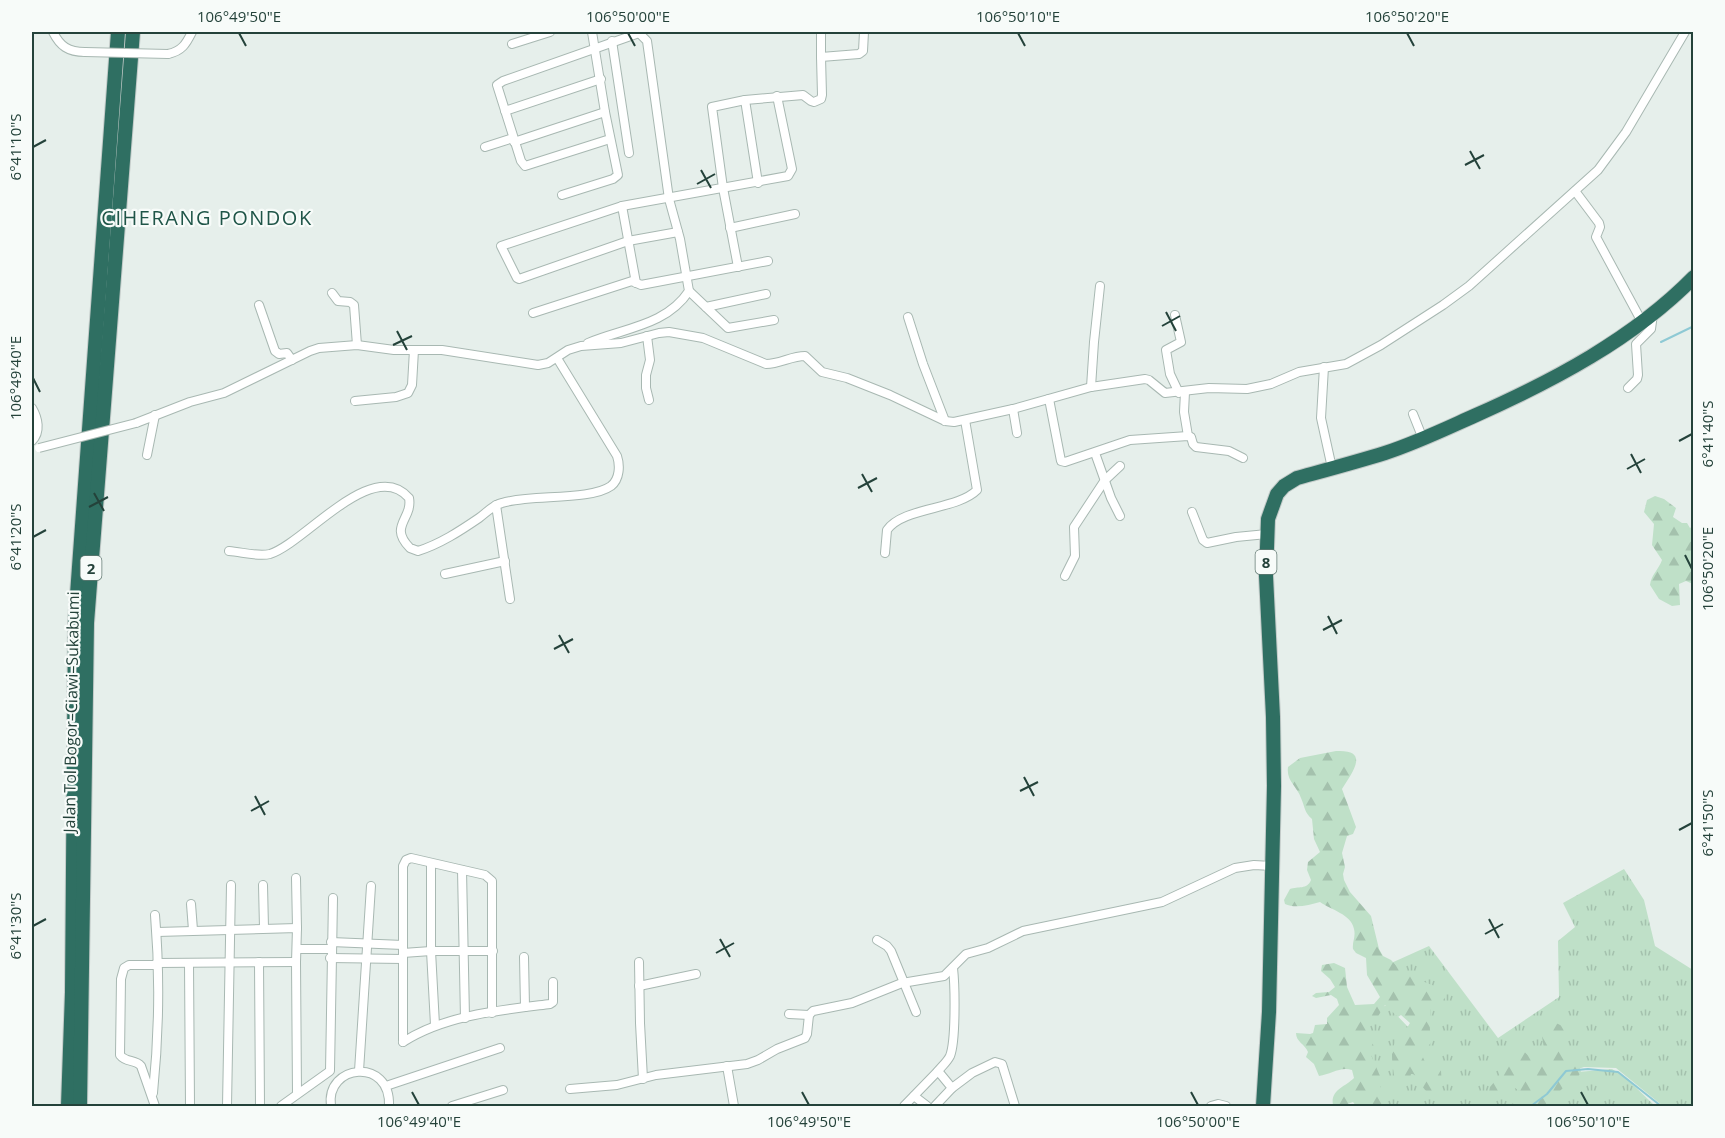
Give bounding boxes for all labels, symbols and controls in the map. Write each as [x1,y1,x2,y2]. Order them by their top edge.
text: 106°49'50"E [197,6,281,26]
text: 106°50'00"E [586,6,670,26]
text: 106°50'10"E [976,6,1060,26]
text: 106°50'20"E [1365,6,1449,26]
text: 6°41'10"S [5,114,25,180]
district label: CIHERANG PONDOK [101,204,313,231]
text: 106°49'40"E [5,336,25,420]
text: 6°41'40"S [1697,401,1717,467]
text: 6°41'20"S [5,504,25,570]
text: 106°50'20"E [1697,527,1717,611]
road number: 8 [1256,550,1276,574]
road number: 2 [80,556,101,580]
street label: Jalan Tol Bogor–Ciawi–Sukabumi [58,591,84,835]
text: 6°41'50"S [1697,790,1717,856]
text: 6°41'30"S [5,893,25,959]
text: 106°49'40"E [377,1111,461,1131]
text: 106°49'50"E [767,1111,851,1131]
text: 106°50'00"E [1156,1111,1240,1131]
text: 106°50'10"E [1546,1111,1630,1131]

